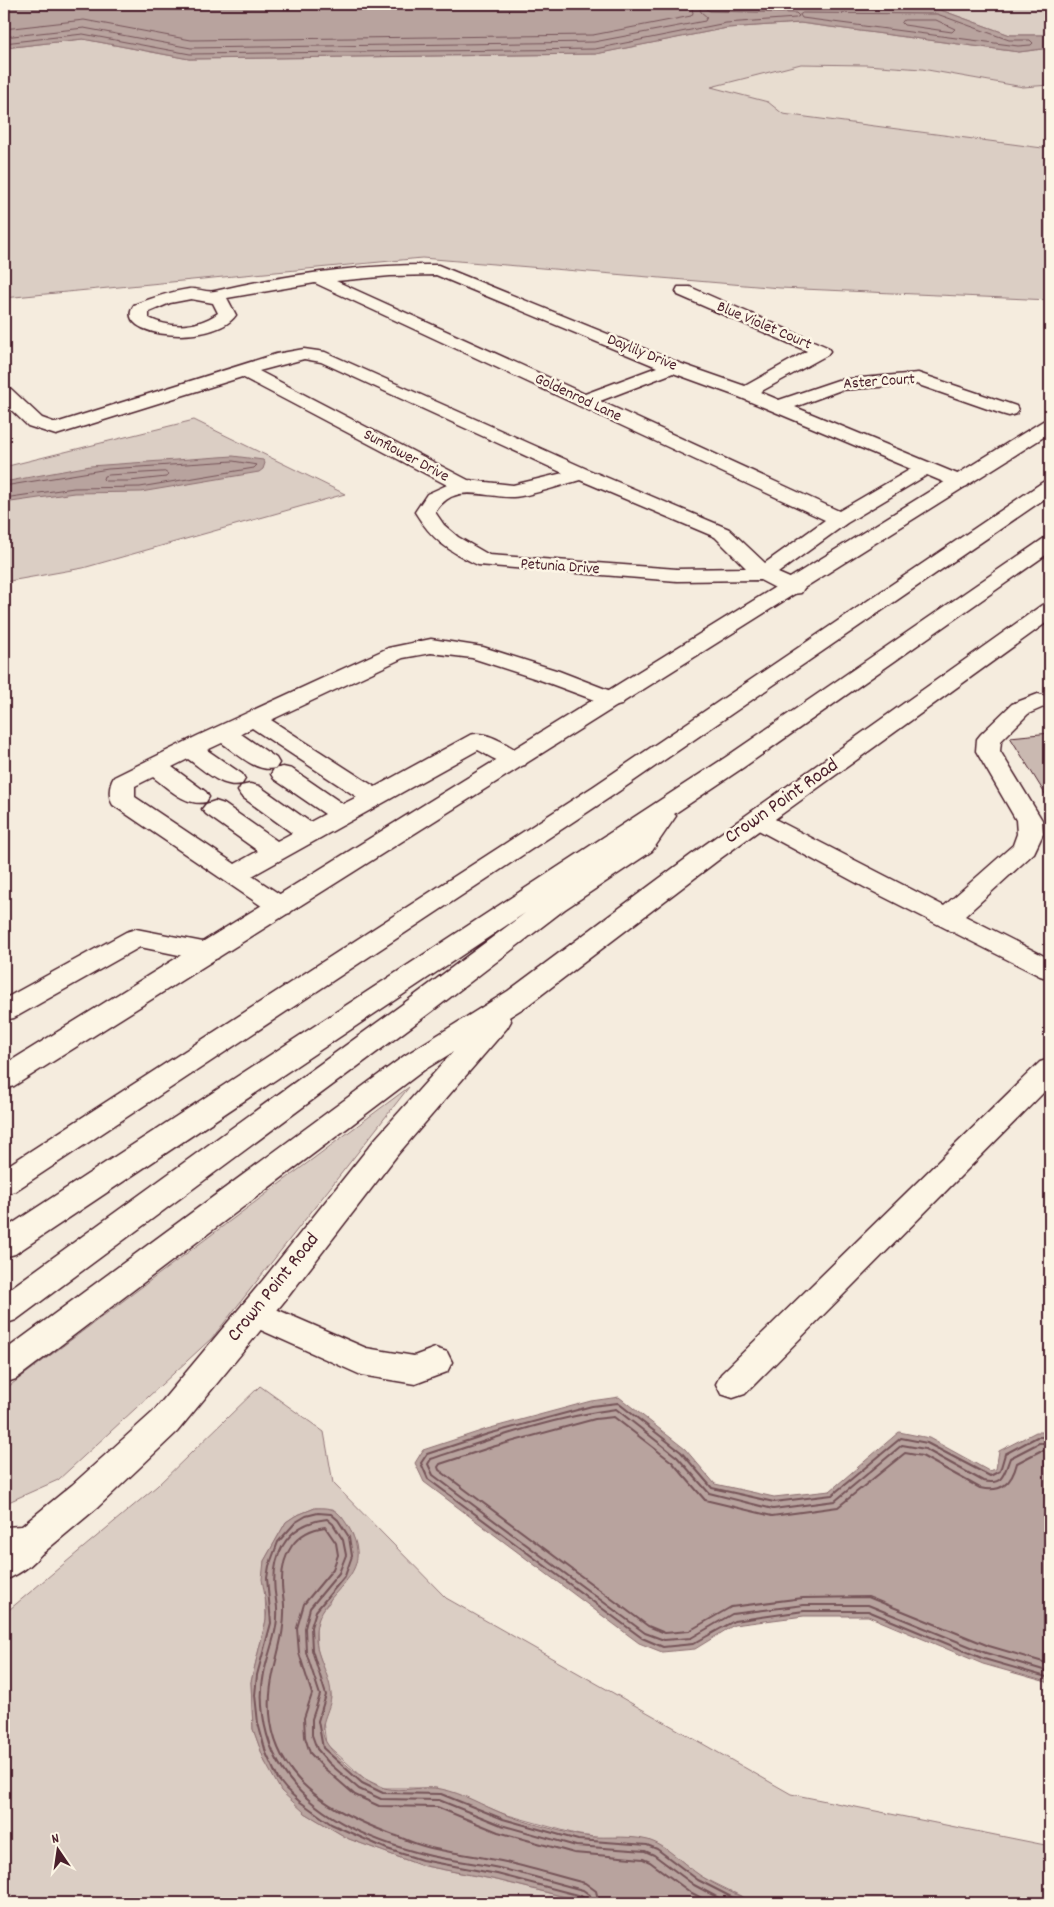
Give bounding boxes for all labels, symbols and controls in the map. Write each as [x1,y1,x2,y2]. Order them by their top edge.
street label: Blue Violet Court [713,296,815,356]
street label: Daylily Drive [603,329,681,377]
street label: Goldenrod Lane [531,368,625,428]
street label: Aster Court [842,368,916,396]
street label: Sunflower Drive [359,424,453,488]
street label: Petunia Drive [520,553,600,581]
street label: Crown Point Road [719,752,845,852]
street label: Crown Point Road [221,1227,327,1349]
north arrow [32,1824,82,1874]
text: N [50,1829,61,1850]

